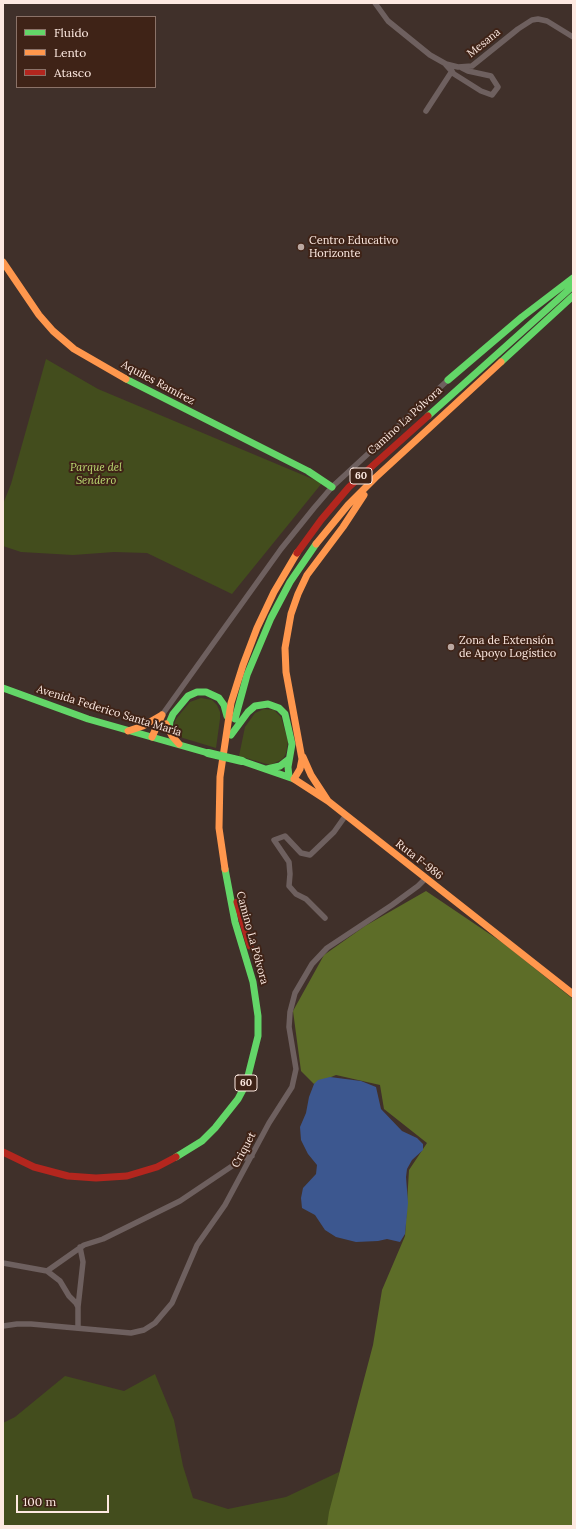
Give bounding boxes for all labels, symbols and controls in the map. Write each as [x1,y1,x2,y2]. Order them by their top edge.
legend [16,16,156,88]
text: Fluido [54,25,89,40]
street label: Mesana [465,26,503,60]
text: Lento [54,45,86,60]
text: Atasco [54,65,91,80]
place label: Centro Educativo Horizonte [309,234,398,260]
marker: Centro Educativo Horizonte [296,242,306,252]
street label: Aquiles Ramírez [119,358,197,408]
street label: Camino La Pólvora [365,384,445,458]
park label: Parque del Sendero [70,461,122,487]
road number: 60 [350,468,372,484]
place label: Zona de Extensión de Apoyo Logístico [459,634,556,660]
marker: Zona de Extensión de Apoyo Logístico [446,642,456,652]
street label: Avenida Federico Santa María [35,683,183,739]
street label: Ruta F-986 [393,837,445,883]
street label: Camino La Pólvora [233,890,271,986]
road number: 60 [235,1075,257,1091]
street label: Criquet [229,1130,259,1170]
scale bar [18,1487,111,1513]
text: 100 m [23,1494,56,1509]

